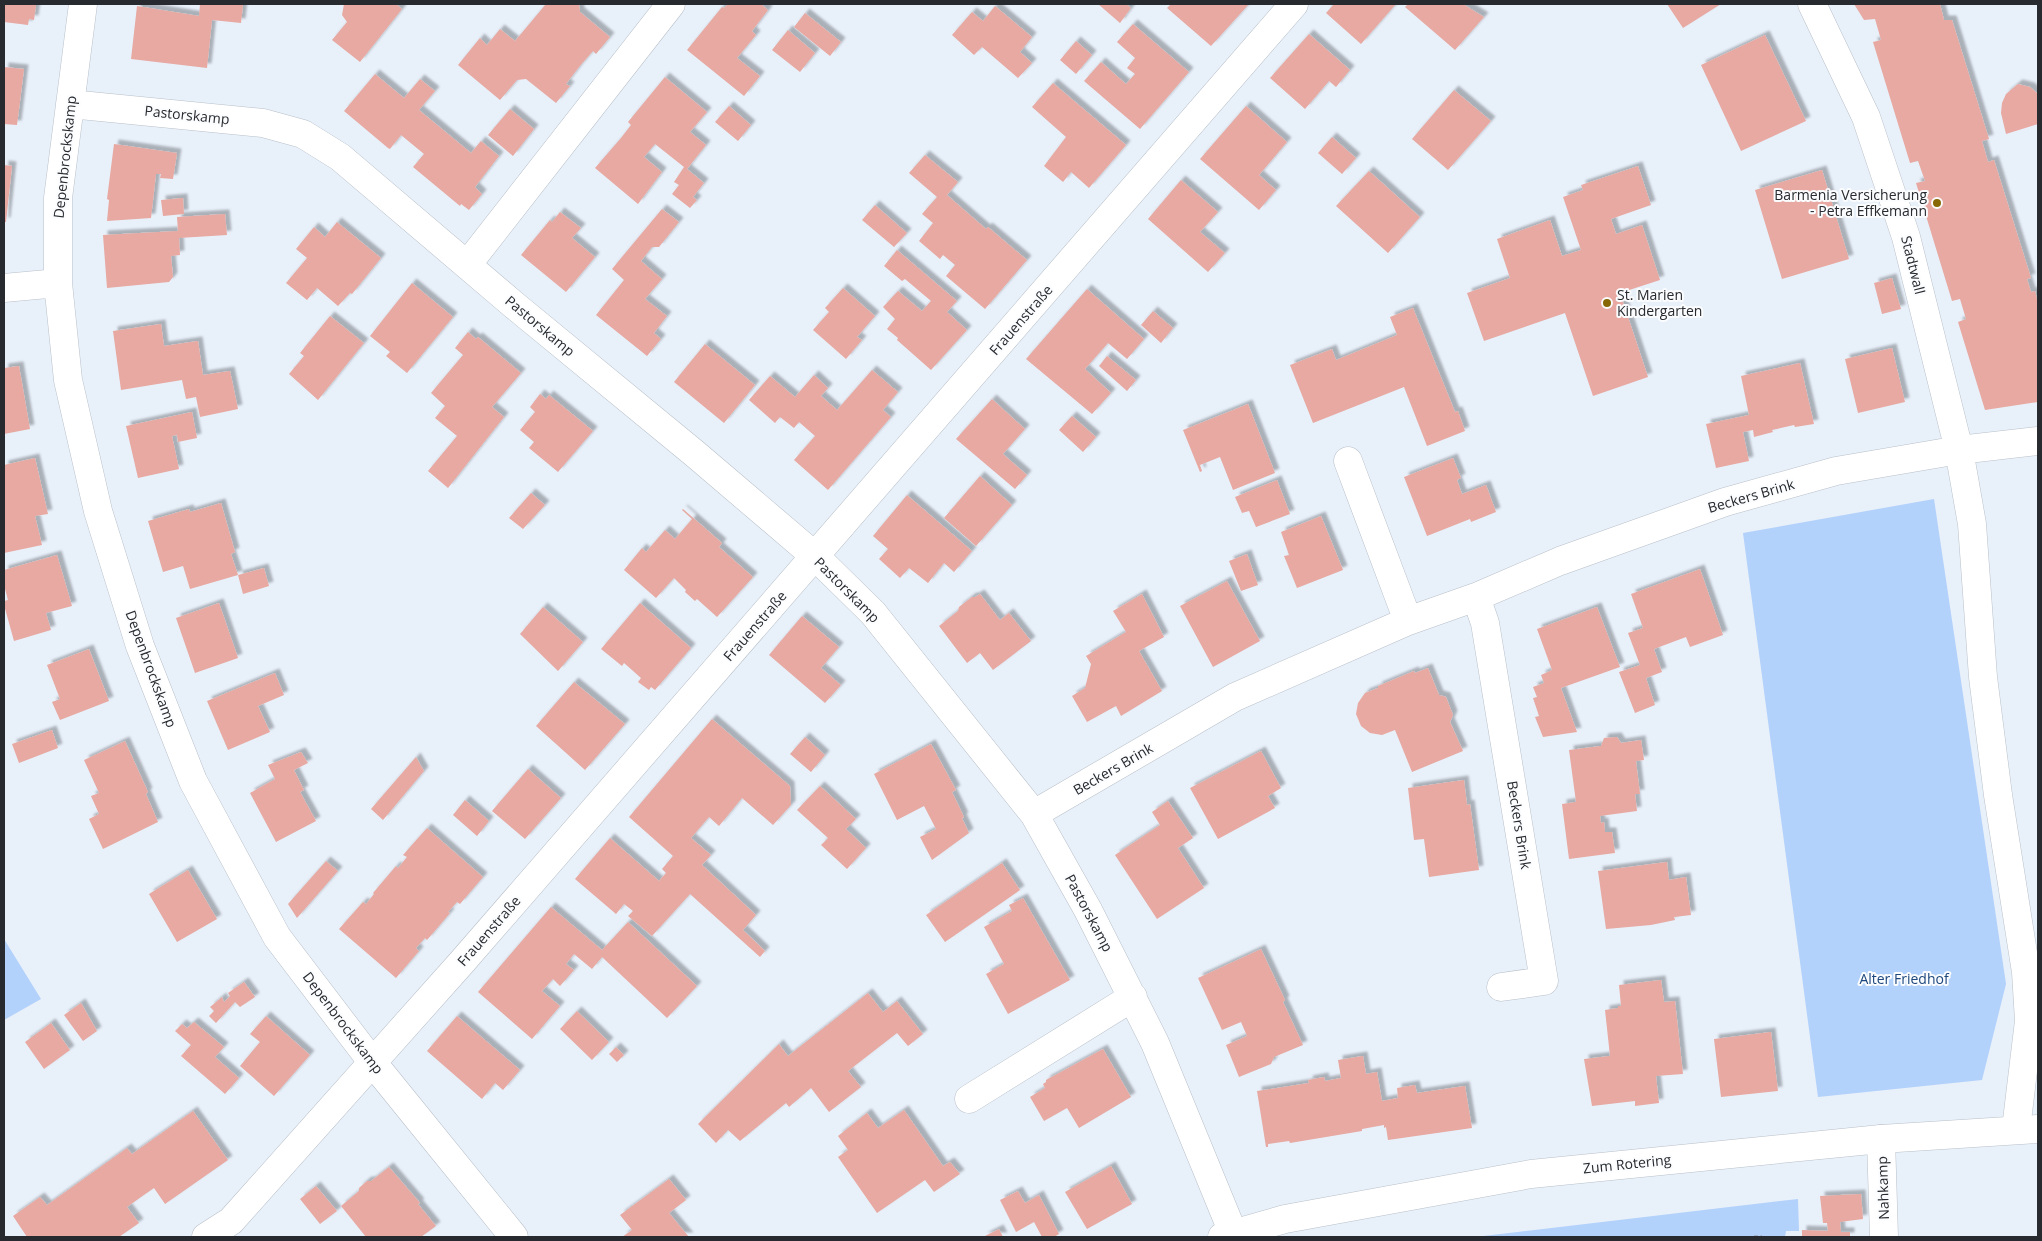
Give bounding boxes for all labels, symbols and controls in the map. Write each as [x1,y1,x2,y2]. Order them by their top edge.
street label: Depenbrockskamp [49,95,80,219]
street label: Pastorskamp [144,101,230,128]
place label: Barmenia Versicherung - Petra Effkemann [1774,185,1927,220]
marker: Barmenia Versicherung - Petra Effkemann [1931,197,1943,209]
street label: Stadtwall [1897,234,1930,296]
street label: Frauenstraße [985,280,1057,359]
place label: St. Marien Kindergarten [1617,285,1702,320]
street label: Pastorskamp [502,291,579,360]
marker: St. Marien Kindergarten [1601,297,1613,309]
street label: Beckers Brink [1705,474,1797,517]
street label: Pastorskamp [810,553,884,627]
street label: Frauenstraße [719,586,791,665]
street label: Depenbrockskamp [121,608,181,730]
street label: Beckers Brink [1069,738,1157,799]
street label: Beckers Brink [1503,779,1536,871]
street label: Pastorskamp [1061,871,1118,955]
street label: Frauenstraße [453,891,525,970]
street label: Depenbrockskamp [299,968,388,1078]
park label: Alter Friedhof [1859,969,1950,988]
street label: Zum Rotering [1582,1149,1672,1178]
street label: Nahkamp [1872,1156,1893,1220]

